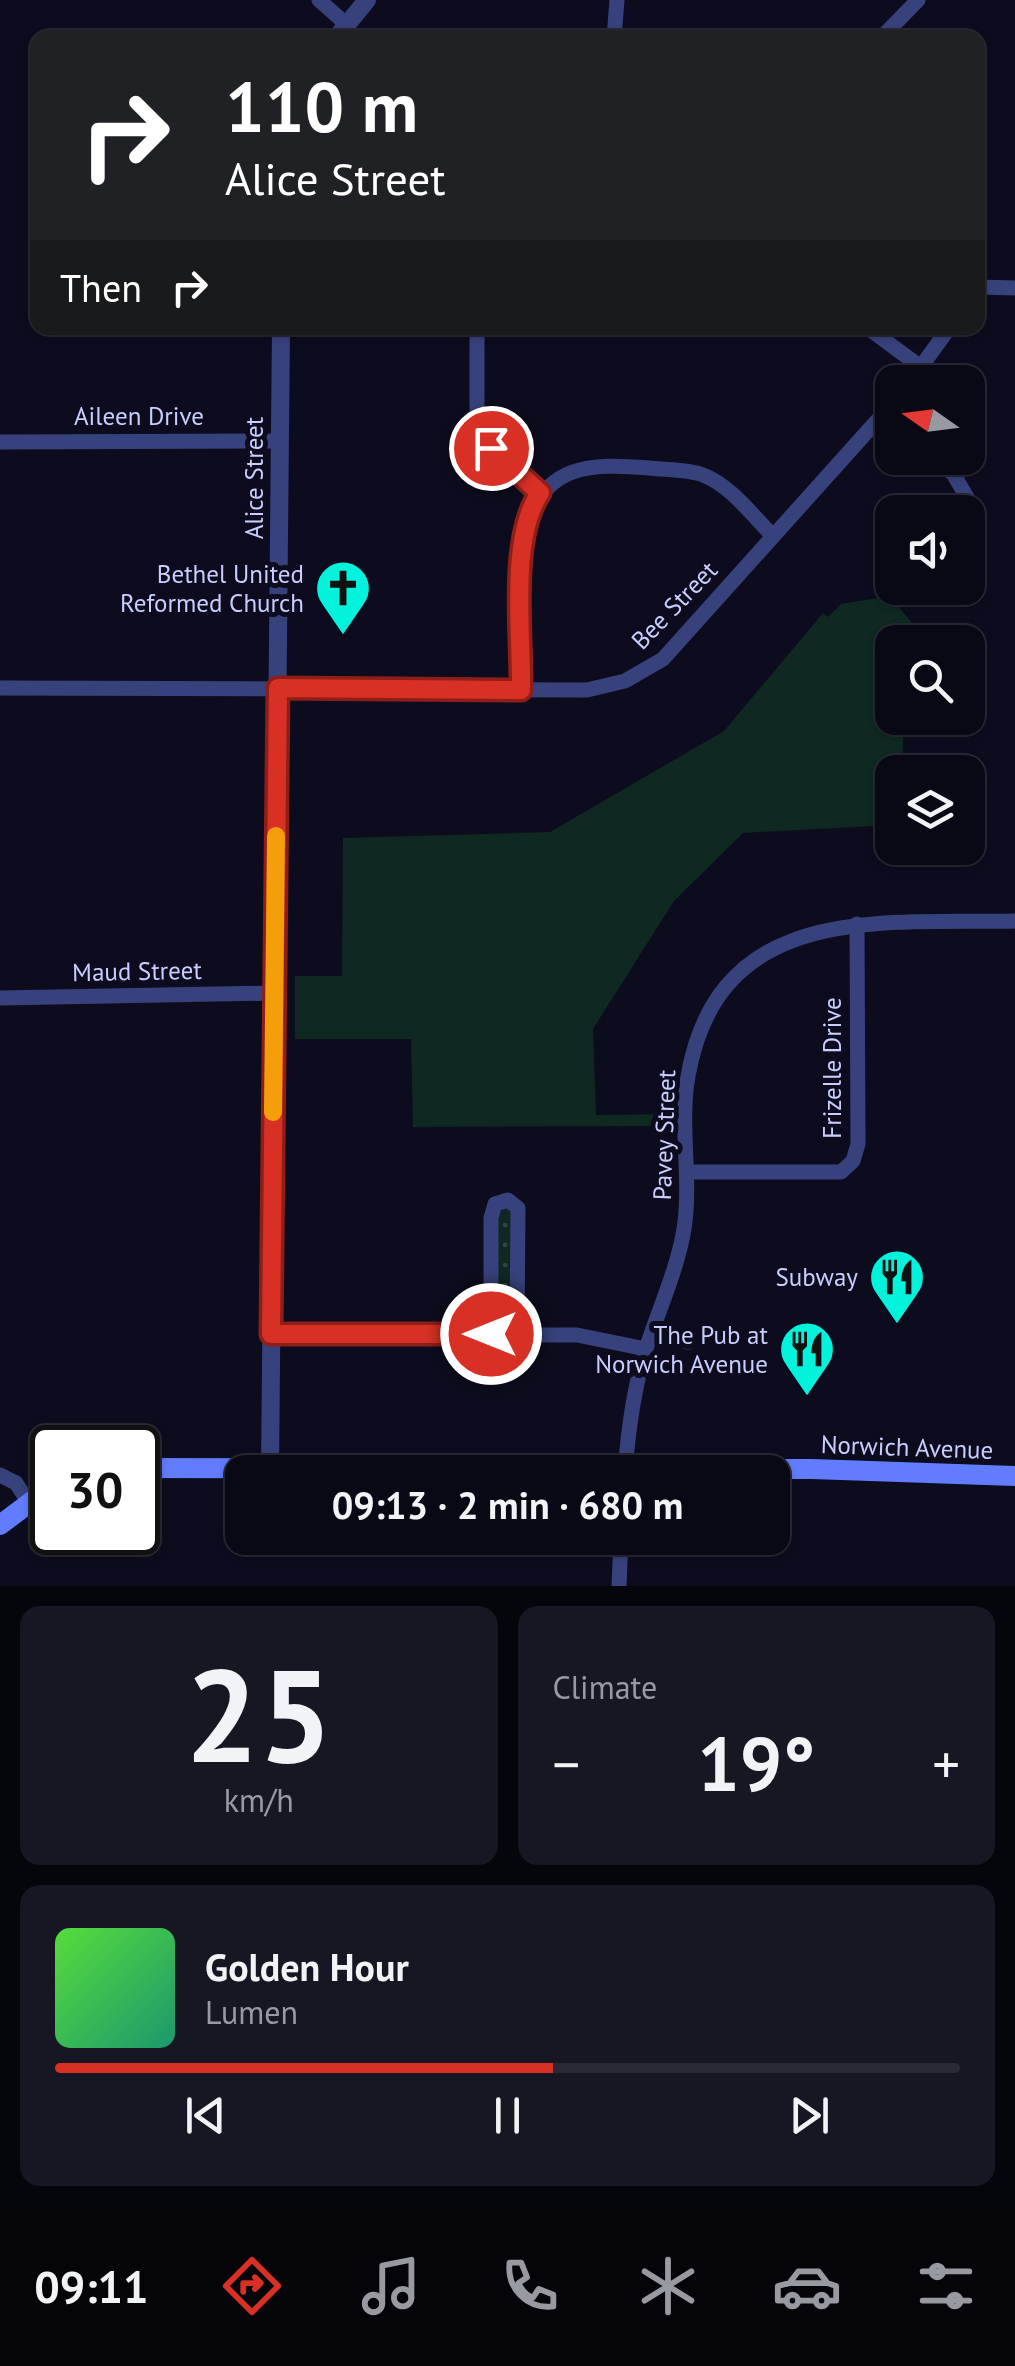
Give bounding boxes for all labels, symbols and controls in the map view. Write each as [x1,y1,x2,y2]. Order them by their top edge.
text: 110 m [225,61,418,151]
icon: right [60,70,190,200]
text: Alice Street [225,149,446,207]
icon: right [162,260,217,315]
text: Then [60,263,142,312]
north arrow [875,365,985,475]
map controls [875,365,985,865]
street label: Aileen Drive [74,400,204,432]
pin [449,406,534,491]
street label: Alice Street [238,416,270,539]
icon: arrive [464,421,519,476]
button: sound [875,495,985,605]
street label: Bee Street [624,554,724,656]
place label: Bethel United Reformed Church [120,558,304,619]
church icon: Bethel United Reformed Church [313,558,373,637]
button: search [875,625,985,735]
button: layers [875,755,985,865]
street label: Maud Street [72,954,203,988]
street label: Frizelle Drive [816,997,848,1139]
street label: Pavey Street [646,1069,682,1201]
restaurant icon: Subway [867,1247,927,1326]
place label: Subway [776,1261,858,1293]
position arrow [439,1282,543,1386]
place label: The Pub at Norwich Avenue [595,1319,769,1380]
restaurant icon: The Pub at Norwich Avenue [777,1319,837,1398]
speed limit sign: 30 [30,1425,160,1555]
street label: Norwich Avenue [820,1428,994,1466]
text: 09:13 · 2 min · 680 m [332,1480,683,1529]
text: 25 [185,1630,332,1798]
text: Climate [553,1666,657,1708]
text: 19° [697,1715,815,1812]
text: − [553,1728,580,1799]
text: + [932,1728,960,1799]
text: km/h [224,1779,294,1821]
text: Golden Hour [205,1942,409,1991]
text: Lumen [205,1991,298,2033]
icon: previous [178,2088,233,2143]
icon: pause [480,2088,535,2143]
icon: next [782,2088,837,2143]
icon: directions [217,2251,287,2321]
icon: music [356,2251,426,2321]
icon: phone [495,2251,565,2321]
icon: climate [633,2251,703,2321]
icon: car [772,2251,842,2321]
icon: filters [911,2251,981,2321]
text: 09:11 [34,2257,149,2315]

